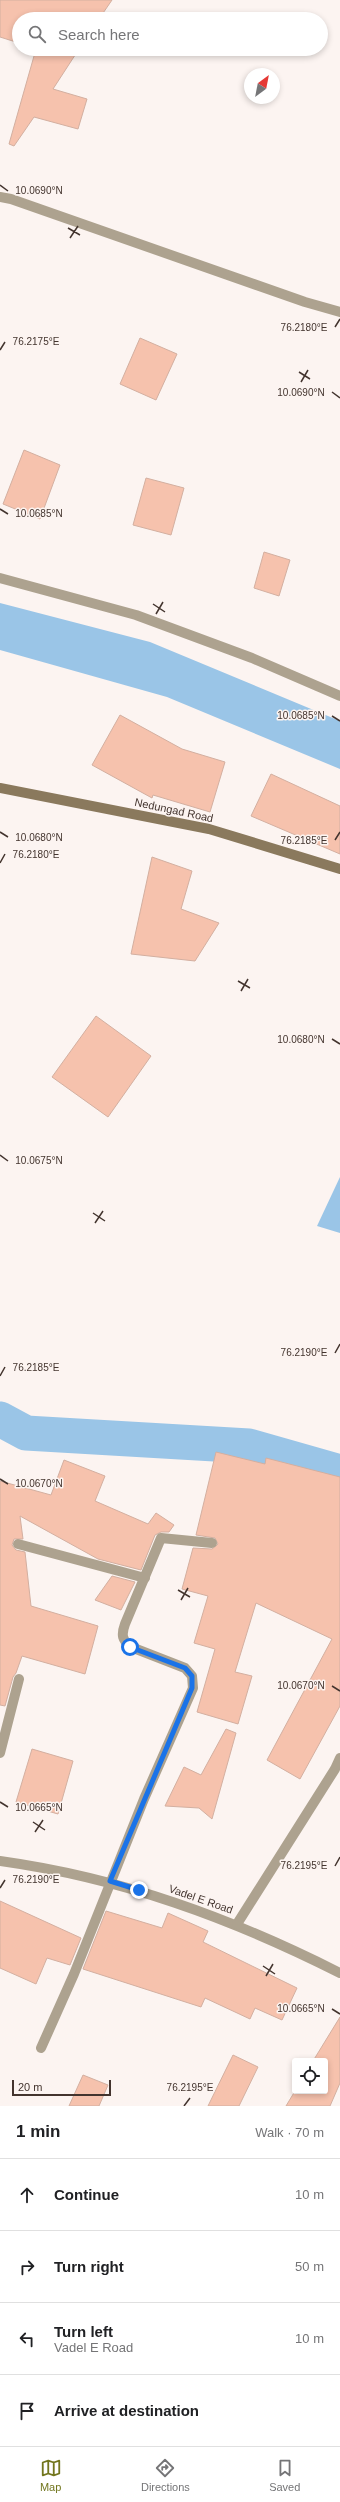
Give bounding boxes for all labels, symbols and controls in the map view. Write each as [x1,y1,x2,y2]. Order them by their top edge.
search box [12,12,328,56]
icon: search [26,23,48,45]
text: Search here [58,26,140,43]
north arrow [244,68,280,104]
text: 10.0690°N [15,185,63,196]
text: 76.2180°E [281,322,328,333]
text: 76.2175°E [13,336,60,347]
text: 10.0690°N [277,387,325,398]
text: 10.0685°N [15,508,63,519]
text: 10.0685°N [277,710,325,721]
street label: Nedungad Road [134,796,214,824]
text: 10.0680°N [15,832,63,843]
text: 76.2185°E [281,835,328,846]
text: 76.2180°E [13,849,60,860]
text: 10.0680°N [277,1034,325,1045]
text: 10.0675°N [15,1155,63,1166]
text: 76.2190°E [281,1347,328,1358]
text: 76.2185°E [13,1362,60,1373]
text: 10.0670°N [15,1478,63,1489]
route start [121,1638,139,1656]
text: 10.0670°N [277,1680,325,1691]
text: 10.0665°N [15,1802,63,1813]
text: 76.2195°E [281,1860,328,1871]
text: 76.2190°E [13,1874,60,1885]
route end [130,1881,148,1899]
street label: Vadel E Road [167,1882,235,1916]
text: 10.0665°N [277,2003,325,2014]
map controls [292,2058,328,2094]
button: locate [292,2058,328,2094]
scale bar [12,2078,111,2097]
text: 20 m [18,2081,42,2093]
text: 76.2195°E [167,2082,214,2093]
text: 1 min [16,2122,60,2141]
text: Walk · 70 m [255,2125,324,2140]
icon: ahead [16,2184,38,2206]
text: Continue [54,2186,119,2203]
text: 10 m [295,2187,324,2202]
icon: right [16,2256,38,2278]
text: Turn right [54,2258,124,2275]
text: 50 m [295,2259,324,2274]
text: Turn left [54,2323,113,2340]
icon: left [16,2328,38,2350]
text: 10 m [295,2331,324,2346]
text: Vadel E Road [54,2340,133,2355]
icon: arrive [16,2400,38,2422]
text: Arrive at destination [54,2402,199,2419]
tab: Map [40,2457,62,2493]
tab: Directions [141,2457,190,2493]
tab: Saved [269,2457,300,2493]

